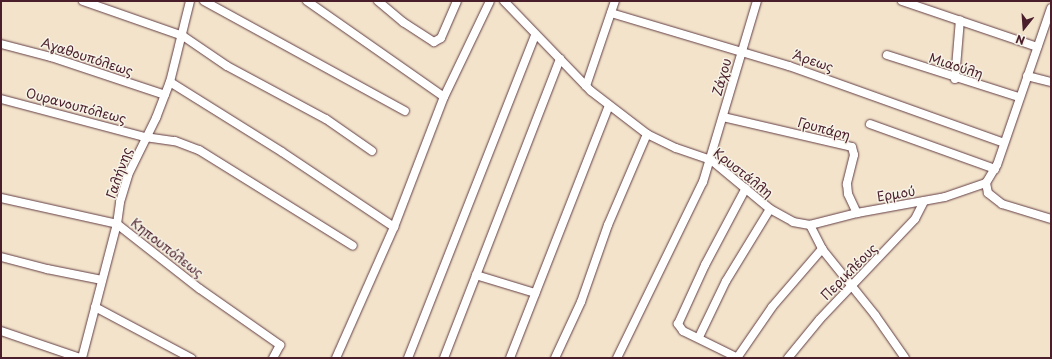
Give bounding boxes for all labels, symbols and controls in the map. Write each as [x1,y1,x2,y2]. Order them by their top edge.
north arrow [1004,8,1044,48]
text: N [1014,31,1027,49]
street label: Αγαθουπόλεως [39,35,135,79]
street label: Άρεως [791,47,835,75]
street label: Μιαούλη [927,50,985,82]
street label: Ζάχου [709,56,735,98]
street label: Ουρανουπόλεως [24,85,128,127]
street label: Γρυπάρη [796,115,852,143]
street label: Γαλήνης [103,145,135,201]
street label: Κρυστάλλη [710,145,776,201]
street label: Ερμού [876,183,916,205]
street label: Κηπουπόλεως [128,215,206,281]
street label: Περικλέους [818,241,880,303]

